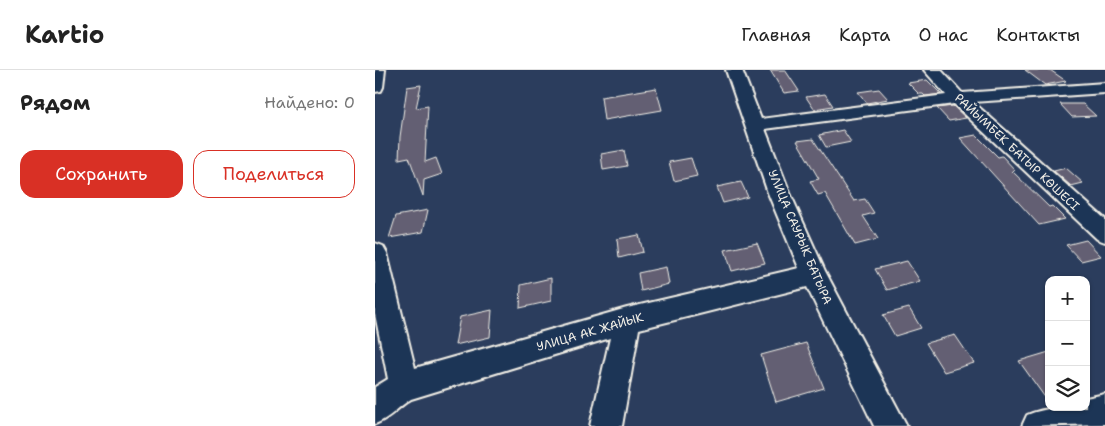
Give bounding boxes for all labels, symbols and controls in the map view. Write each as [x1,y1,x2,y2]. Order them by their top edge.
text: Kartio [25,19,104,51]
text: Главная [741,23,811,47]
text: Карта [839,23,891,47]
text: О нас [919,23,968,47]
text: Контакты [996,23,1080,47]
text: Рядом [20,89,90,117]
street label: РАЙЫМБЕК БАТЫР КӨШЕСІ [951,90,1083,214]
text: Найдено: 0 [264,92,355,113]
button: Сохранить [20,150,183,198]
button: Поделиться [193,150,355,198]
street label: УЛИЦА САУРЫК БАТЫРА [764,167,836,307]
map controls [1045,276,1090,411]
button: + [1045,276,1090,321]
street label: УЛИЦА АК ЖАЙЫК [535,309,646,355]
button: − [1045,321,1090,366]
button: layers [1045,366,1090,411]

